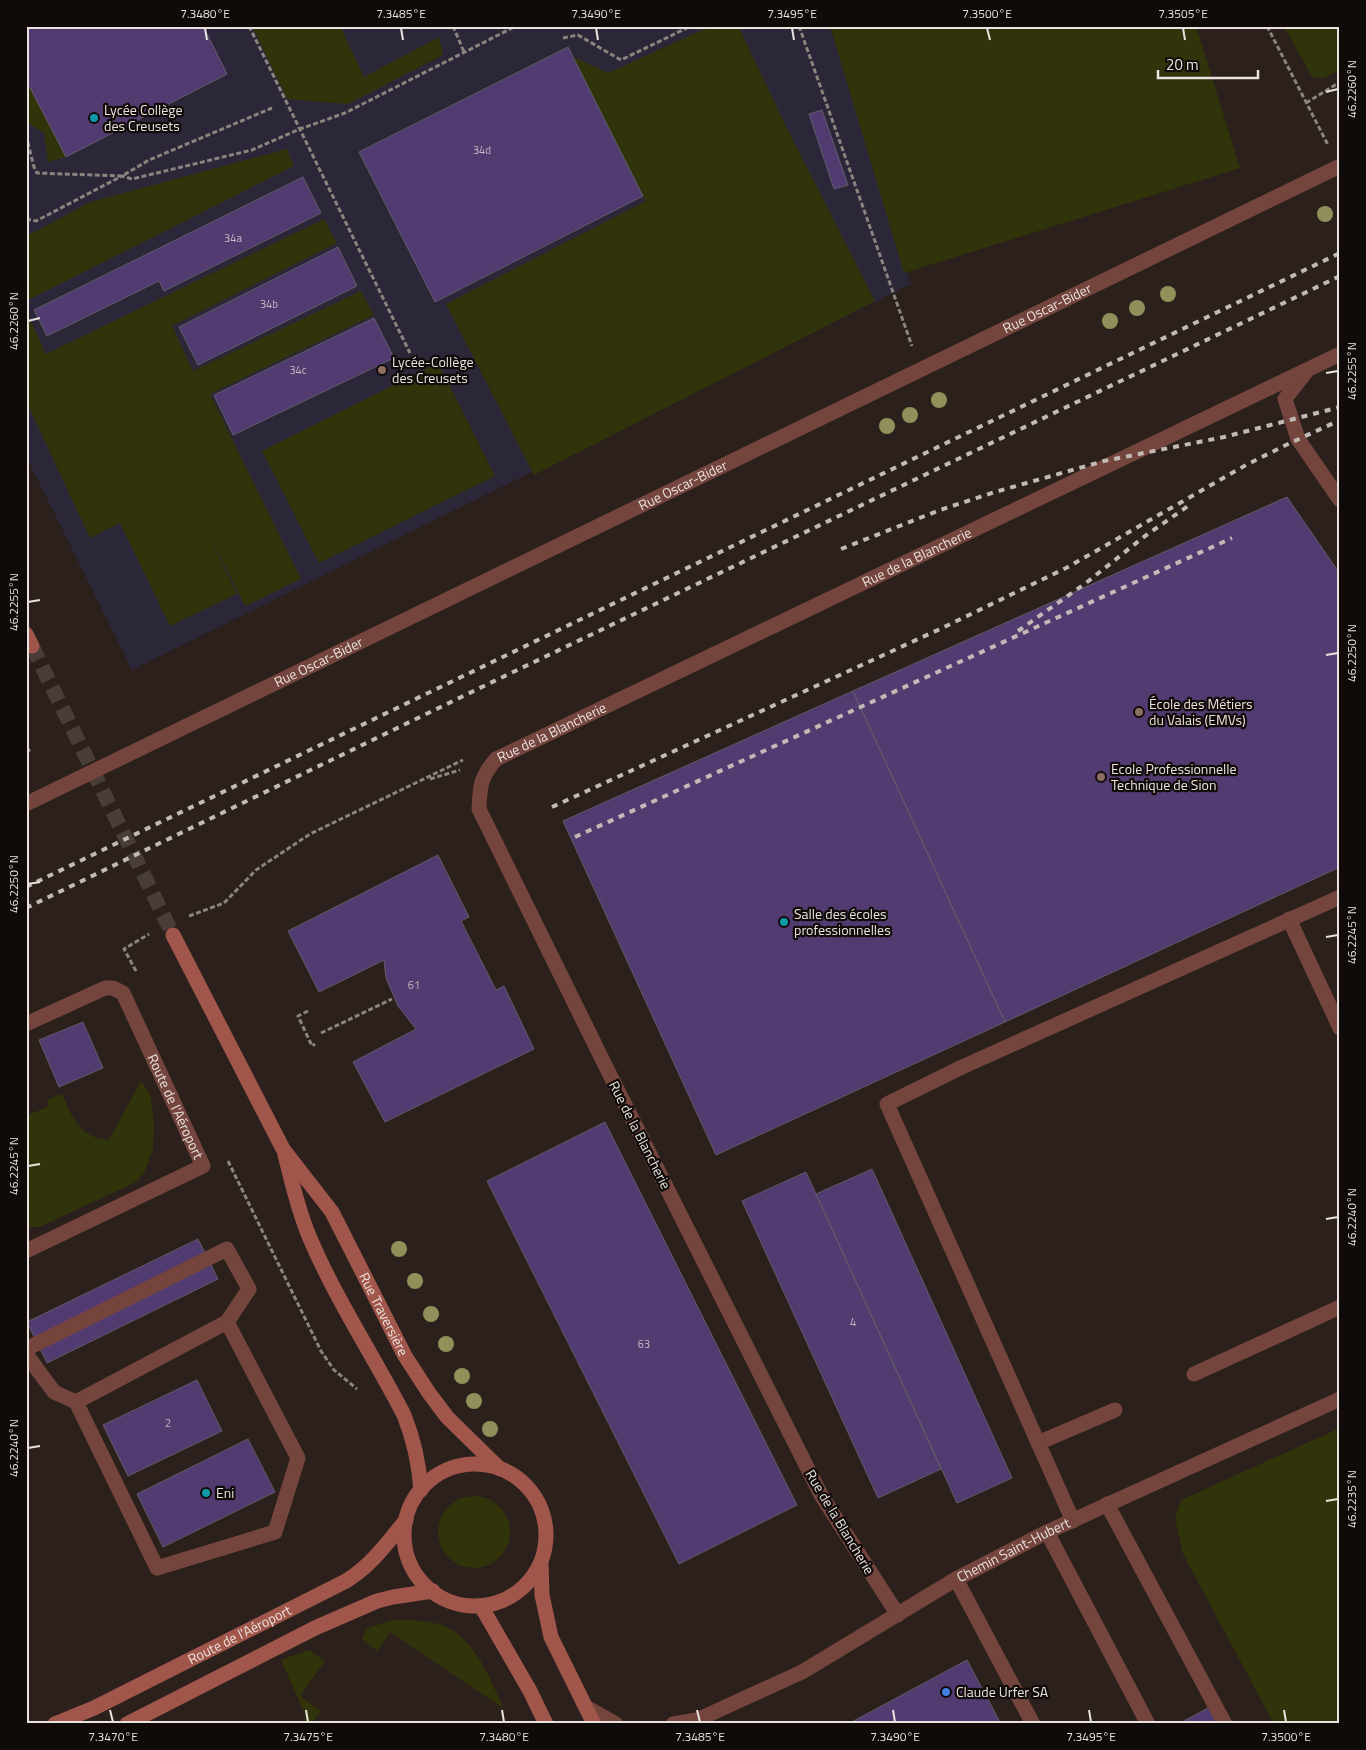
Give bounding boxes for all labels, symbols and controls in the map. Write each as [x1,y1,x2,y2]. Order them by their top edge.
text: 7.3480°E [180,4,230,23]
text: 7.3485°E [376,4,426,23]
text: 7.3490°E [571,4,621,23]
text: 7.3495°E [767,4,817,23]
text: 7.3500°E [962,4,1012,23]
text: 7.3505°E [1158,4,1208,23]
scale bar [1158,48,1258,80]
text: 20 m [1166,53,1199,76]
text: 46.2260°N [1342,60,1361,118]
place label: Lycée Collège des Creusets [104,99,183,136]
marker: Lycée Collège des Creusets [88,112,100,124]
house number: 34d [473,142,491,158]
house number: 34a [224,230,242,246]
street label: Rue Oscar-Bider [999,277,1095,338]
text: 46.2260°N [4,292,23,350]
house number: 34b [260,296,278,312]
text: 46.2255°N [1342,342,1361,400]
place label: Lycée-Collège des Creusets [392,351,474,388]
house number: 34c [289,362,307,378]
marker: Lycée-Collège des Creusets [376,364,388,376]
street label: Rue Oscar-Bider [634,454,731,515]
street label: Rue de la Blancherie [858,521,975,592]
text: 46.2255°N [4,573,23,631]
text: 46.2250°N [1342,624,1361,682]
street label: Rue Oscar-Bider [270,631,366,692]
place label: École des Métiers du Valais (EMVs) [1149,693,1253,730]
street label: Rue de la Blancherie [493,697,610,767]
marker: École des Métiers du Valais (EMVs) [1133,706,1145,718]
place label: Ecole Professionnelle Technique de Sion [1111,758,1237,795]
marker: Ecole Professionnelle Technique de Sion [1095,771,1107,783]
text: 46.2250°N [4,855,23,913]
place label: Salle des écoles professionnelles [794,903,891,940]
text: 46.2245°N [1342,906,1361,964]
marker: Salle des écoles professionnelles [778,916,790,928]
house number: 61 [408,977,420,993]
street label: Route de l'Aéroport [143,1050,209,1162]
street label: Rue de la Blancherie [604,1077,677,1193]
text: 46.2245°N [4,1137,23,1195]
text: 46.2240°N [1342,1188,1361,1246]
street label: Rue Traversière [354,1269,414,1359]
house number: 4 [850,1314,856,1330]
house number: 63 [638,1336,650,1352]
house number: 2 [165,1415,171,1431]
text: 46.2240°N [4,1419,23,1477]
street label: Rue de la Blancherie [801,1465,880,1578]
text: 46.2235°N [1342,1470,1361,1528]
place label: Eni [216,1482,234,1503]
marker: Eni [200,1487,212,1499]
street label: Chemin Saint-Hubert [953,1512,1073,1587]
street label: Route de l'Aéroport [184,1599,295,1669]
place label: Claude Urfer SA [956,1681,1049,1702]
marker: Claude Urfer SA [940,1686,952,1698]
text: 7.3470°E [88,1727,138,1746]
text: 7.3475°E [283,1727,333,1746]
text: 7.3480°E [479,1727,529,1746]
text: 7.3485°E [675,1727,725,1746]
text: 7.3490°E [870,1727,920,1746]
text: 7.3495°E [1066,1727,1116,1746]
text: 7.3500°E [1261,1727,1311,1746]

